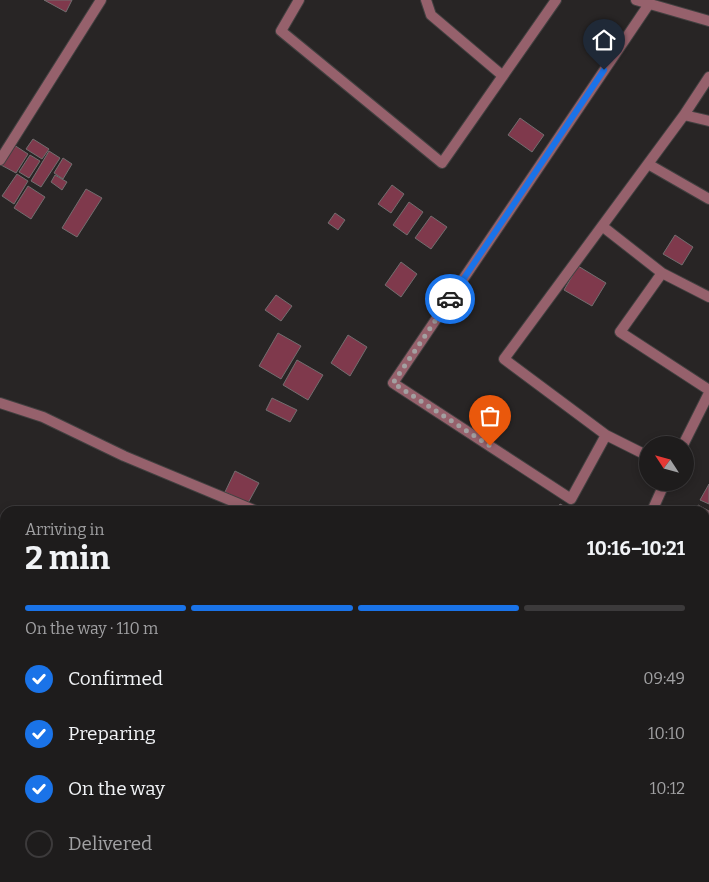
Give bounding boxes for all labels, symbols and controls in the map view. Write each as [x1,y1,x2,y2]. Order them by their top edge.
pin [583,19,625,70]
icon: home [590,26,618,54]
courier [425,274,475,324]
icon: car [436,285,464,313]
pin [469,395,511,446]
icon: bag [476,402,504,430]
north arrow [639,436,694,491]
map controls [639,436,694,491]
text: Arriving in [25,520,104,539]
text: 10:16–10:21 [587,537,685,560]
text: 2 min [25,539,110,577]
text: On the way · 110 m [25,619,158,638]
icon: check [25,665,53,693]
text: Confirmed [68,667,163,690]
text: 09:49 [643,669,685,688]
icon: check [25,720,53,748]
text: Preparing [68,722,156,745]
text: 10:10 [648,724,685,743]
icon: check [25,775,53,803]
text: On the way [68,777,165,800]
text: 10:12 [650,779,685,798]
text: Delivered [68,832,152,855]

